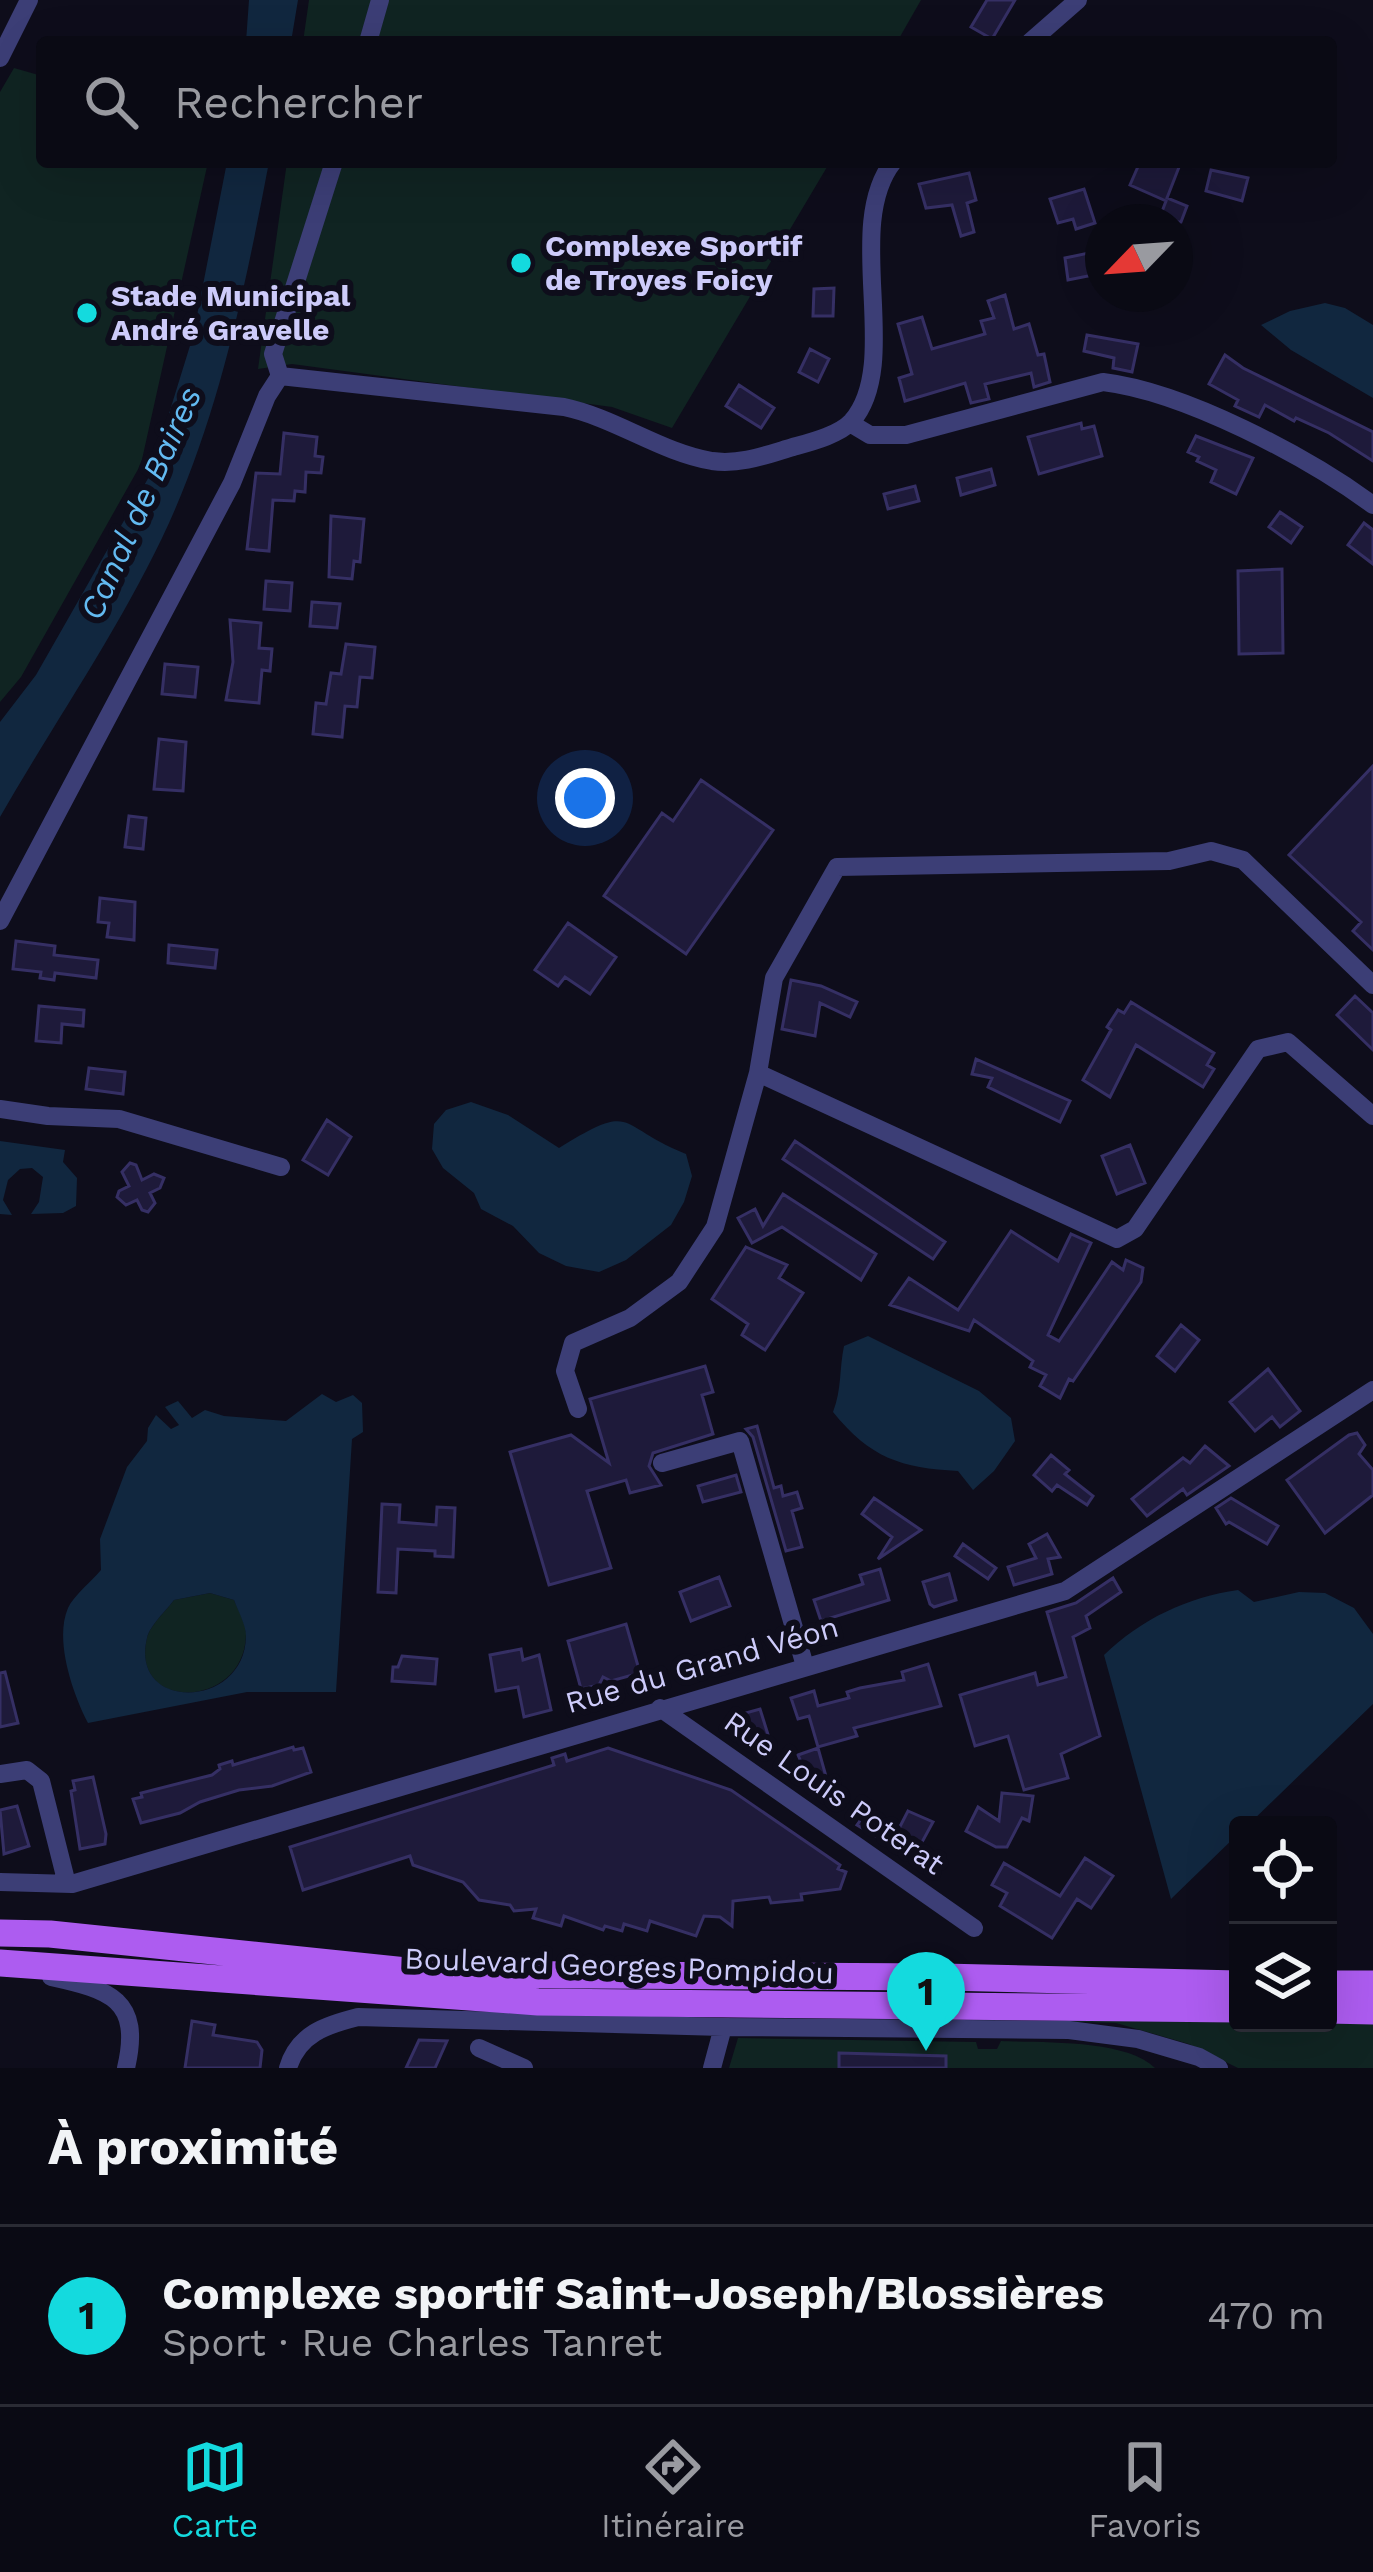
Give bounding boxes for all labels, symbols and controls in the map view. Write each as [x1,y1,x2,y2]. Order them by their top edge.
search box [36,36,1337,168]
icon: search [78,69,144,135]
text: Rechercher [174,76,423,129]
north arrow [1085,204,1193,312]
place label: Complexe Sportif de Troyes Foicy [545,228,803,297]
marker: Complexe Sportif de Troyes Foicy [508,250,534,276]
place label: Stade Municipal André Gravelle [111,278,351,347]
marker: Stade Municipal André Gravelle [74,300,100,326]
water label: Canal de Baires [72,381,209,626]
your location [555,768,615,828]
street label: Rue du Grand Véon [561,1609,842,1720]
street label: Rue Louis Poterat [718,1704,951,1882]
map controls [1229,1816,1337,2032]
button: locate [1229,1816,1337,1924]
button: layers [1229,1924,1337,2032]
street label: Boulevard Georges Pompidou [404,1941,834,1990]
pin: 1 [887,1952,965,2051]
text: À proximité [48,2117,338,2176]
text: Complexe sportif Saint-Joseph/Blossières [162,2267,1104,2320]
text: 1 [79,2293,95,2338]
text: 470 m [1207,2293,1325,2338]
text: Sport · Rue Charles Tanret [162,2320,662,2365]
tab: Carte [171,2434,258,2545]
tab: Itinéraire [601,2434,745,2545]
tab: Favoris [1088,2434,1202,2545]

